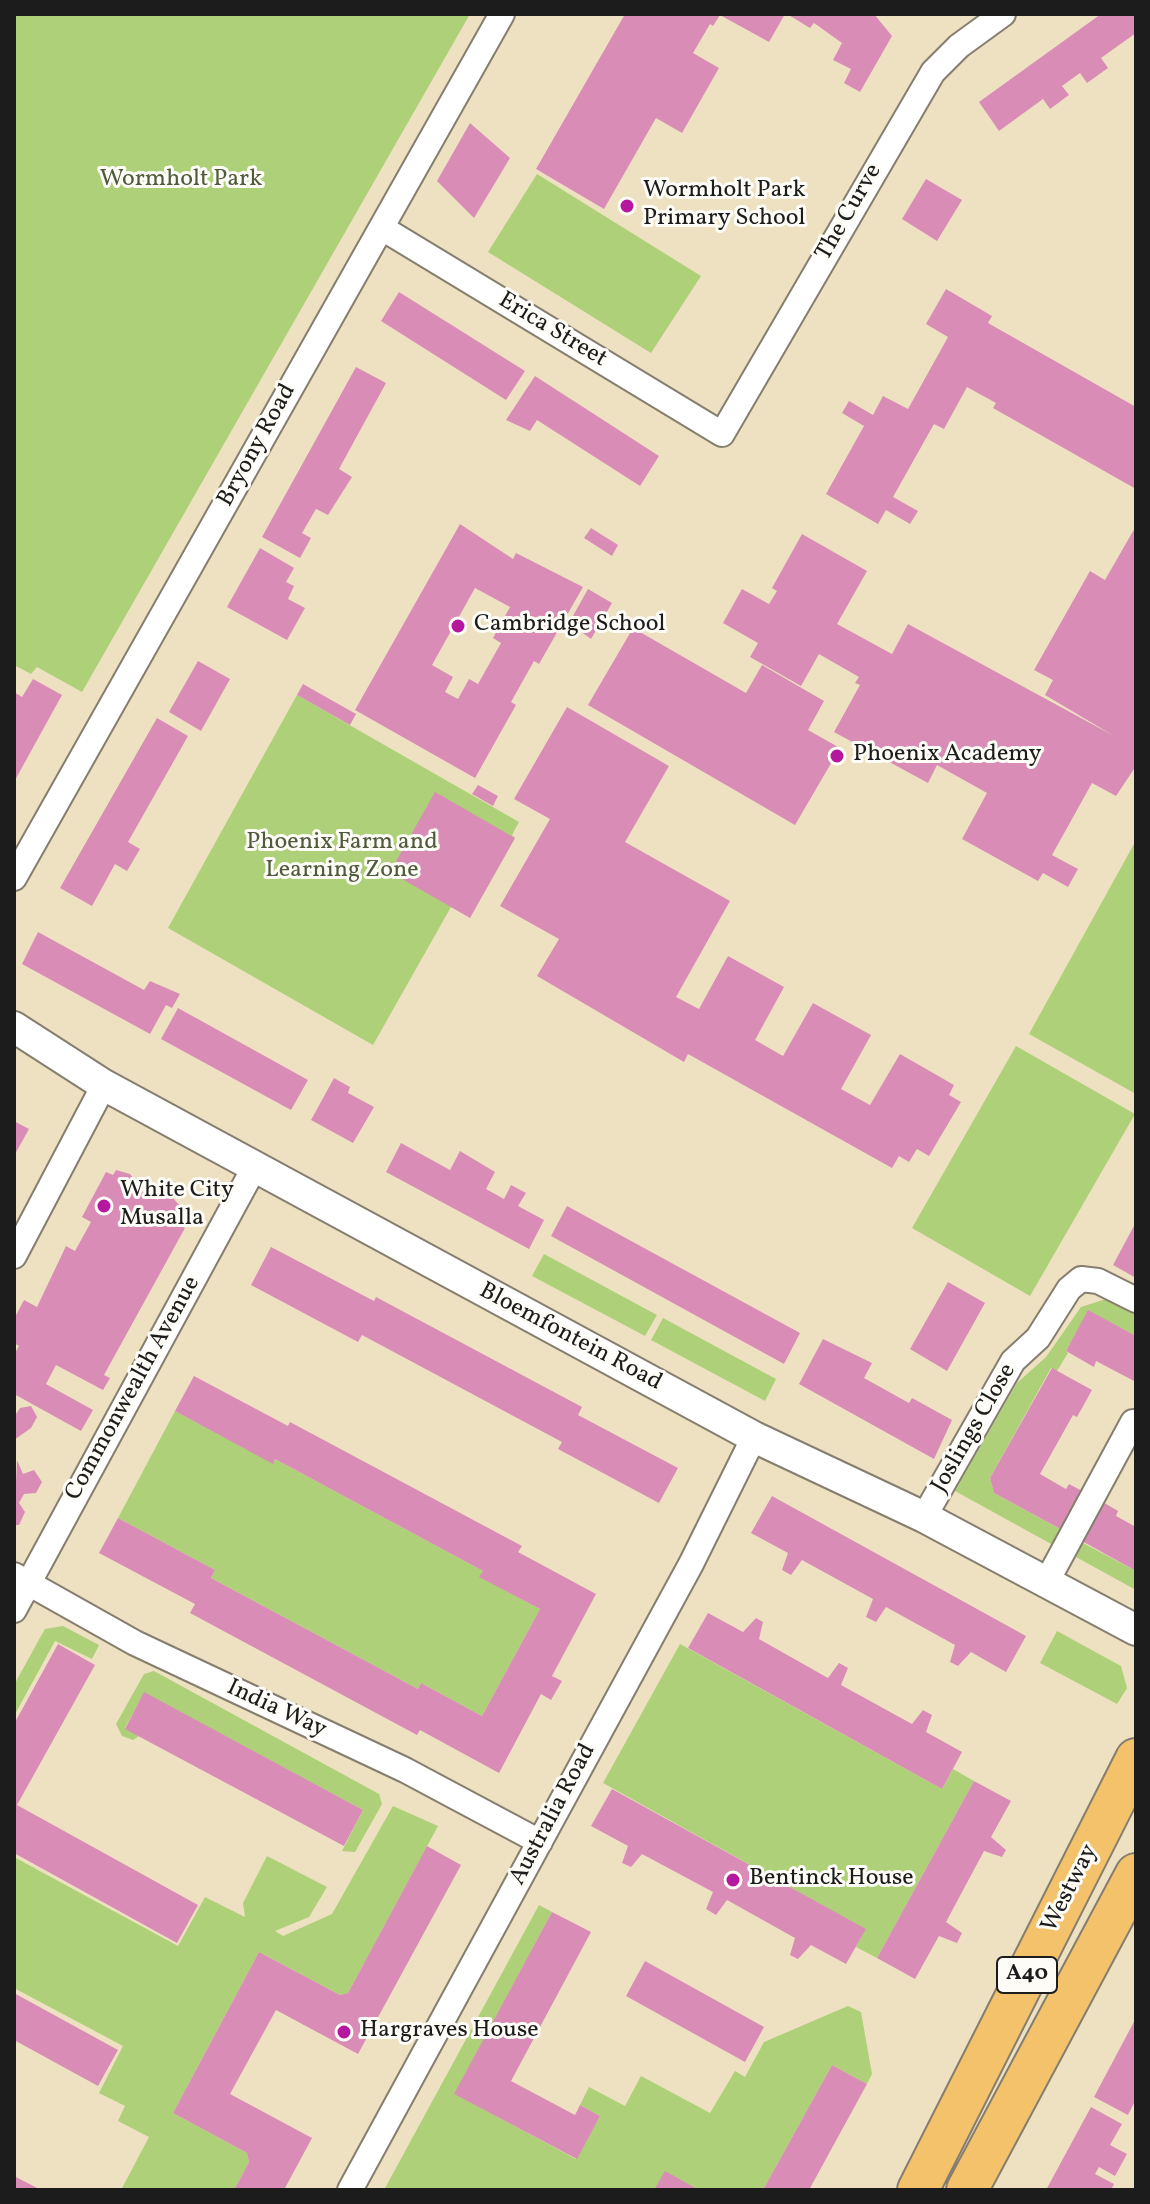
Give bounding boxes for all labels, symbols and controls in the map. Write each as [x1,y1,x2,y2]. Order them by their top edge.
street label: The Curve [811,159,889,267]
park label: Wormholt Park [100,167,262,195]
place label: Wormholt Park Primary School [643,178,805,234]
marker: Wormholt Park Primary School [618,197,636,215]
street label: Erica Street [492,287,612,375]
street label: Bryony Road [212,380,304,512]
place label: Cambridge School [474,612,665,640]
marker: Cambridge School [449,617,467,635]
place label: Phoenix Academy [853,742,1042,770]
marker: Phoenix Academy [828,747,846,765]
park label: Phoenix Farm and Learning Zone [246,830,438,886]
place label: White City Musalla [120,1178,234,1234]
marker: White City Musalla [95,1197,113,1215]
street label: Commonwealth Avenue [60,1272,208,1506]
street label: Bloemfontein Road [474,1278,666,1398]
street label: Joslings Close [926,1359,1024,1499]
street label: India Way [221,1674,331,1746]
street label: Australia Road [505,1739,603,1891]
street label: Westway [1037,1840,1105,1938]
place label: Bentinck House [749,1866,914,1894]
marker: Bentinck House [724,1871,742,1889]
road number: A40 [997,1957,1057,1993]
place label: Hargraves House [360,2018,539,2046]
marker: Hargraves House [335,2023,353,2041]

